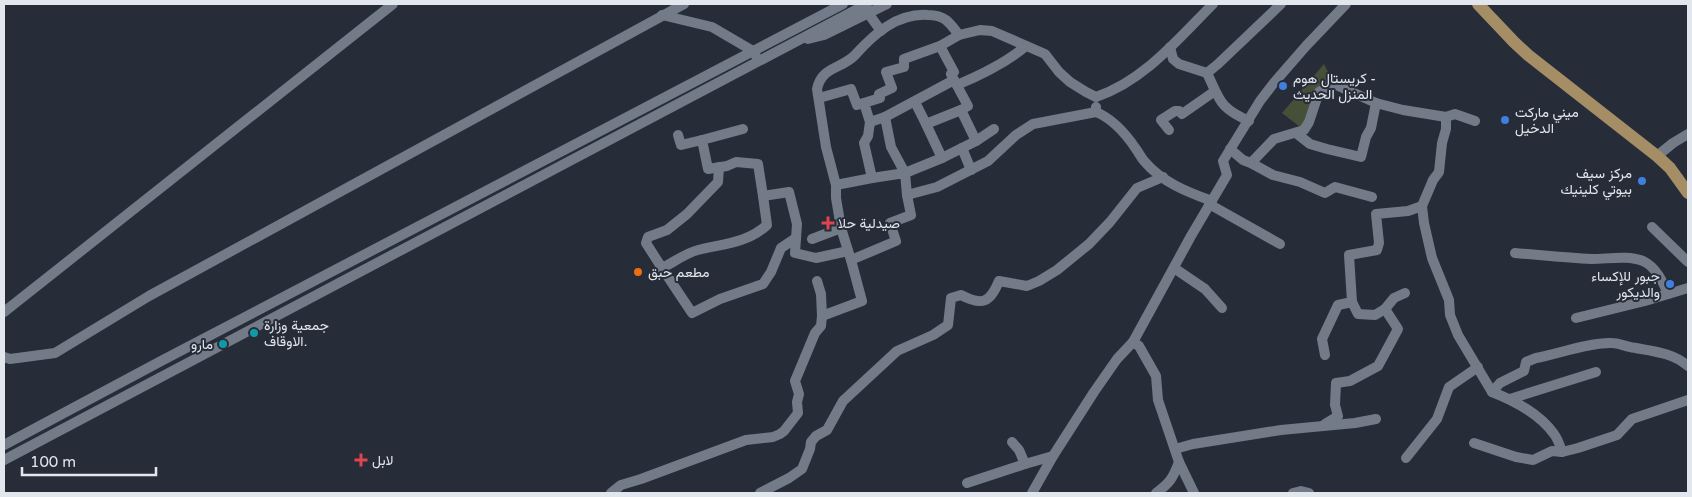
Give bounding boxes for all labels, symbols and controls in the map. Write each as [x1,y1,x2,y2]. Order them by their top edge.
place label: كريستال هوم - المنزل الحديث [1293,70,1376,104]
marker: كريستال هوم - المنزل الحديث [1277,80,1289,92]
place label: ميني ماركت الدخيل [1515,104,1579,137]
marker: ميني ماركت الدخيل [1499,114,1511,126]
place label: مركز سيف بيوتي كلينيك [1561,165,1632,201]
marker: مركز سيف بيوتي كلينيك [1636,175,1648,187]
place label: صيدلية حلا [838,215,900,232]
marker: صيدلية حلا [822,217,834,229]
place label: مطعم حبق [648,264,710,281]
marker: مطعم حبق [632,266,644,278]
place label: جبور للإكساء والديكور [1591,268,1660,301]
marker: جبور للإكساء والديكور [1664,278,1676,290]
place label: جمعية وزارة الاوقاف. [264,317,329,350]
marker: جمعية وزارة الاوقاف. [248,327,260,339]
place label: مارو [191,336,213,353]
marker: مارو [217,338,229,350]
scale bar [22,444,156,476]
place label: لابل [372,452,393,469]
text: 100 m [30,453,76,471]
marker: لابل [354,453,368,467]

